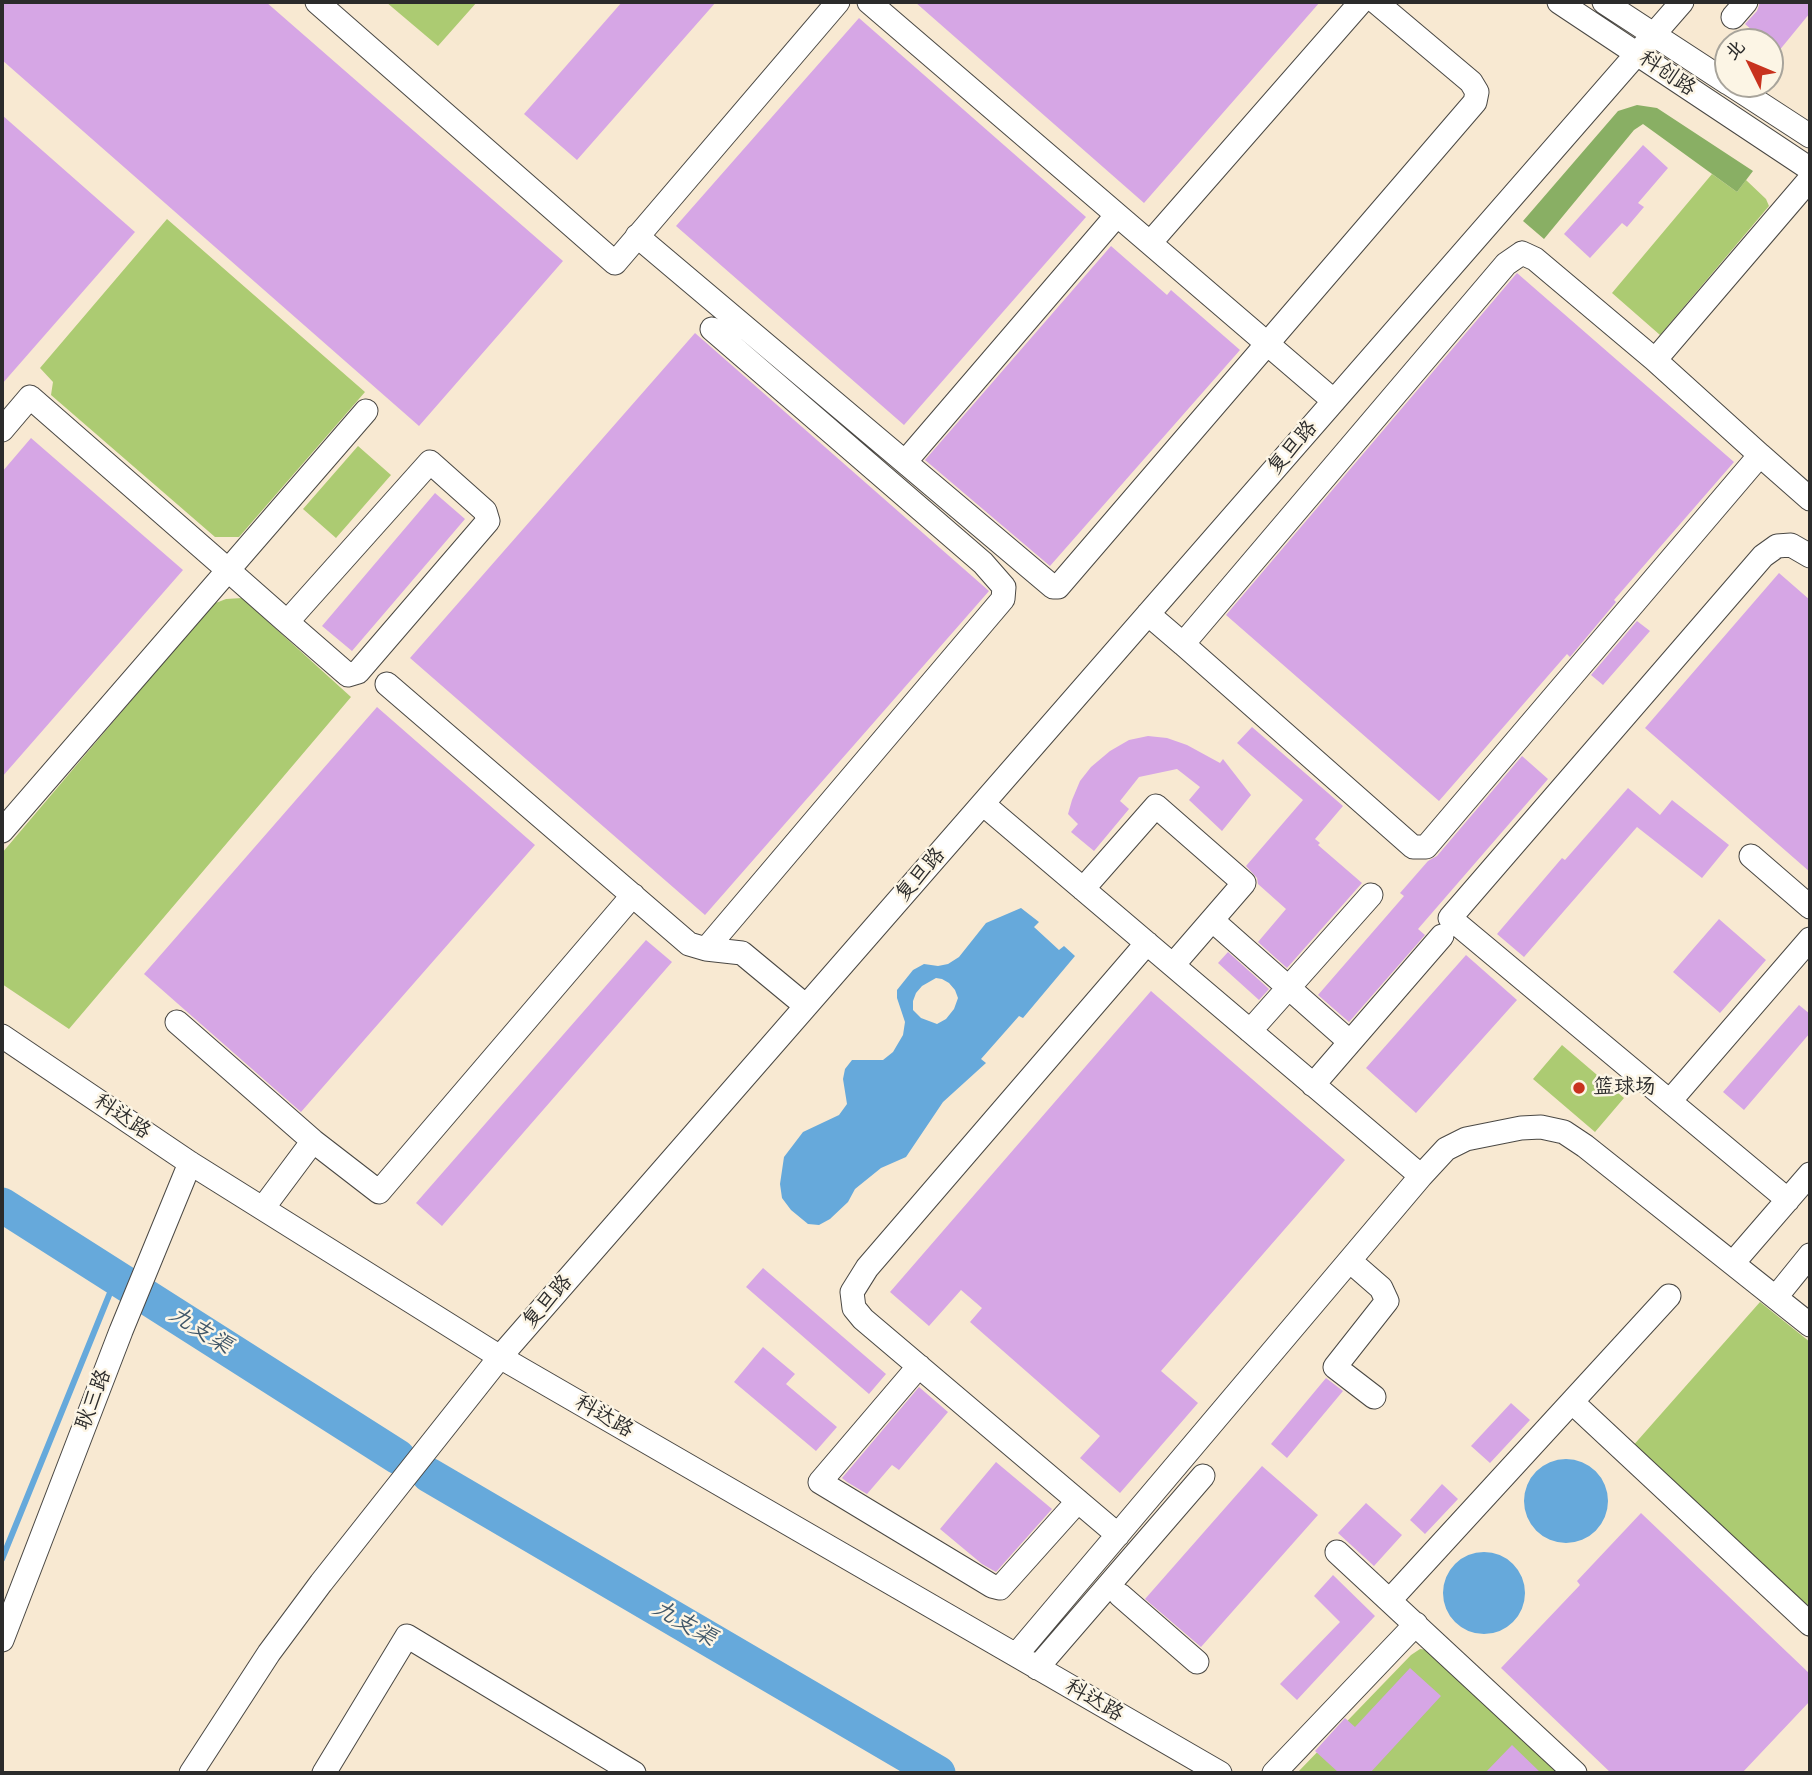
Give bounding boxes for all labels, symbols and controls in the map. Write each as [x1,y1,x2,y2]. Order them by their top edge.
north arrow [1714,28,1784,98]
text: 北 [1716,32,1753,68]
street label: 科创路 [1634,46,1700,102]
street label: 复旦路 [1263,416,1323,480]
street label: 复旦路 [891,843,951,907]
place label: 篮球场 [1593,1075,1656,1101]
marker: 篮球场 [1571,1080,1587,1096]
street label: 科达路 [89,1089,155,1145]
street label: 复旦路 [518,1270,578,1334]
water label: 九支渠 [163,1301,237,1361]
street label: 耿三路 [71,1366,117,1434]
street label: 科达路 [570,1390,638,1444]
water label: 九支渠 [647,1595,721,1653]
street label: 科达路 [1060,1674,1128,1728]

